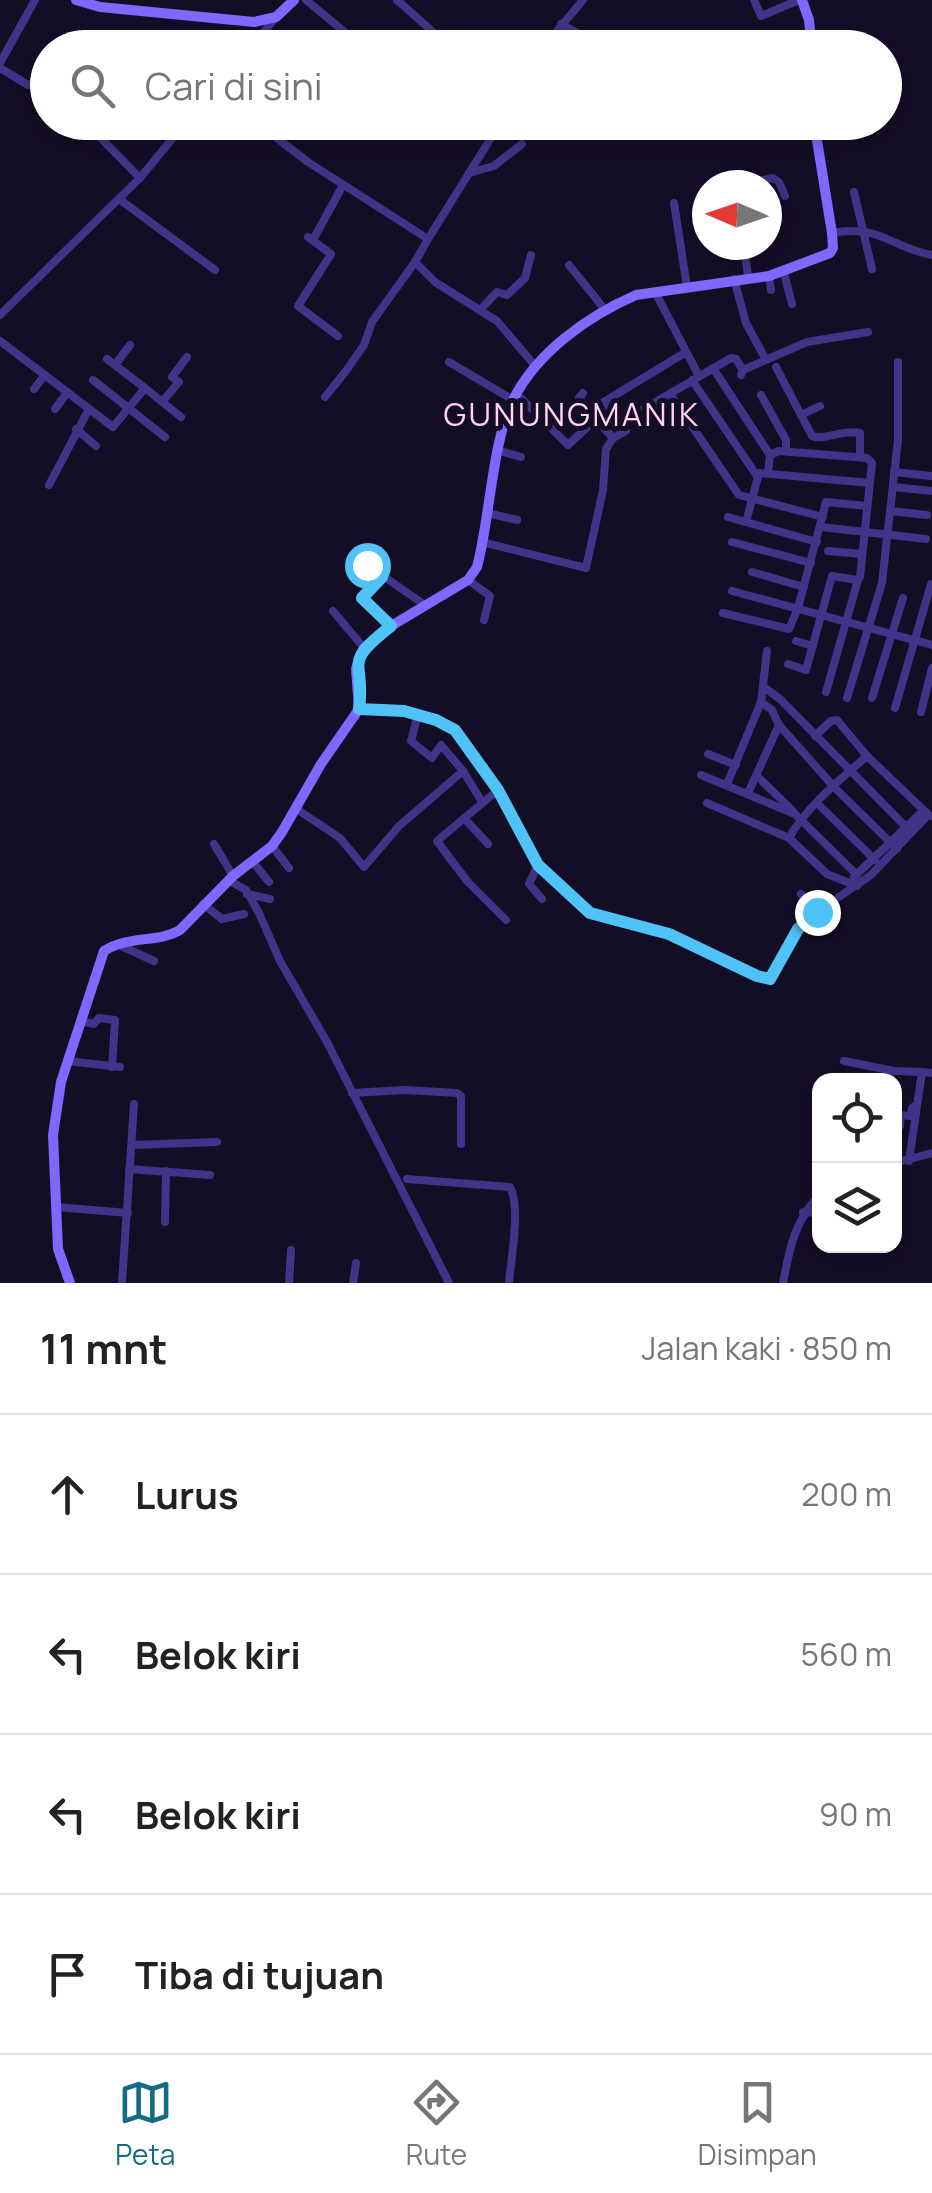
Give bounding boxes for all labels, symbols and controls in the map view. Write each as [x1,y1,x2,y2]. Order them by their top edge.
search box [30,30,902,140]
icon: search [65,58,120,113]
text: Cari di sini [145,59,323,111]
north arrow [692,170,782,260]
district label: GUNUNGMANIK [444,392,700,436]
route start [345,543,391,589]
route end [795,890,841,936]
map controls [812,1073,902,1253]
button: locate [812,1073,902,1163]
button: layers [812,1163,902,1253]
text: 11 mnt [40,1319,167,1377]
text: Jalan kaki · 850 m [642,1326,892,1370]
icon: ahead [40,1467,95,1522]
text: Lurus [135,1468,239,1520]
text: 200 m [801,1472,892,1516]
icon: left [40,1627,95,1682]
text: Belok kiri [135,1628,301,1680]
text: 560 m [801,1632,892,1676]
icon: left [40,1787,95,1842]
text: Belok kiri [135,1788,301,1840]
text: 90 m [819,1792,892,1836]
icon: arrive [40,1947,95,2002]
text: Tiba di tujuan [135,1948,384,2000]
tab: Peta [115,2075,175,2173]
tab: Rute [406,2075,467,2173]
tab: Disimpan [698,2075,817,2173]

